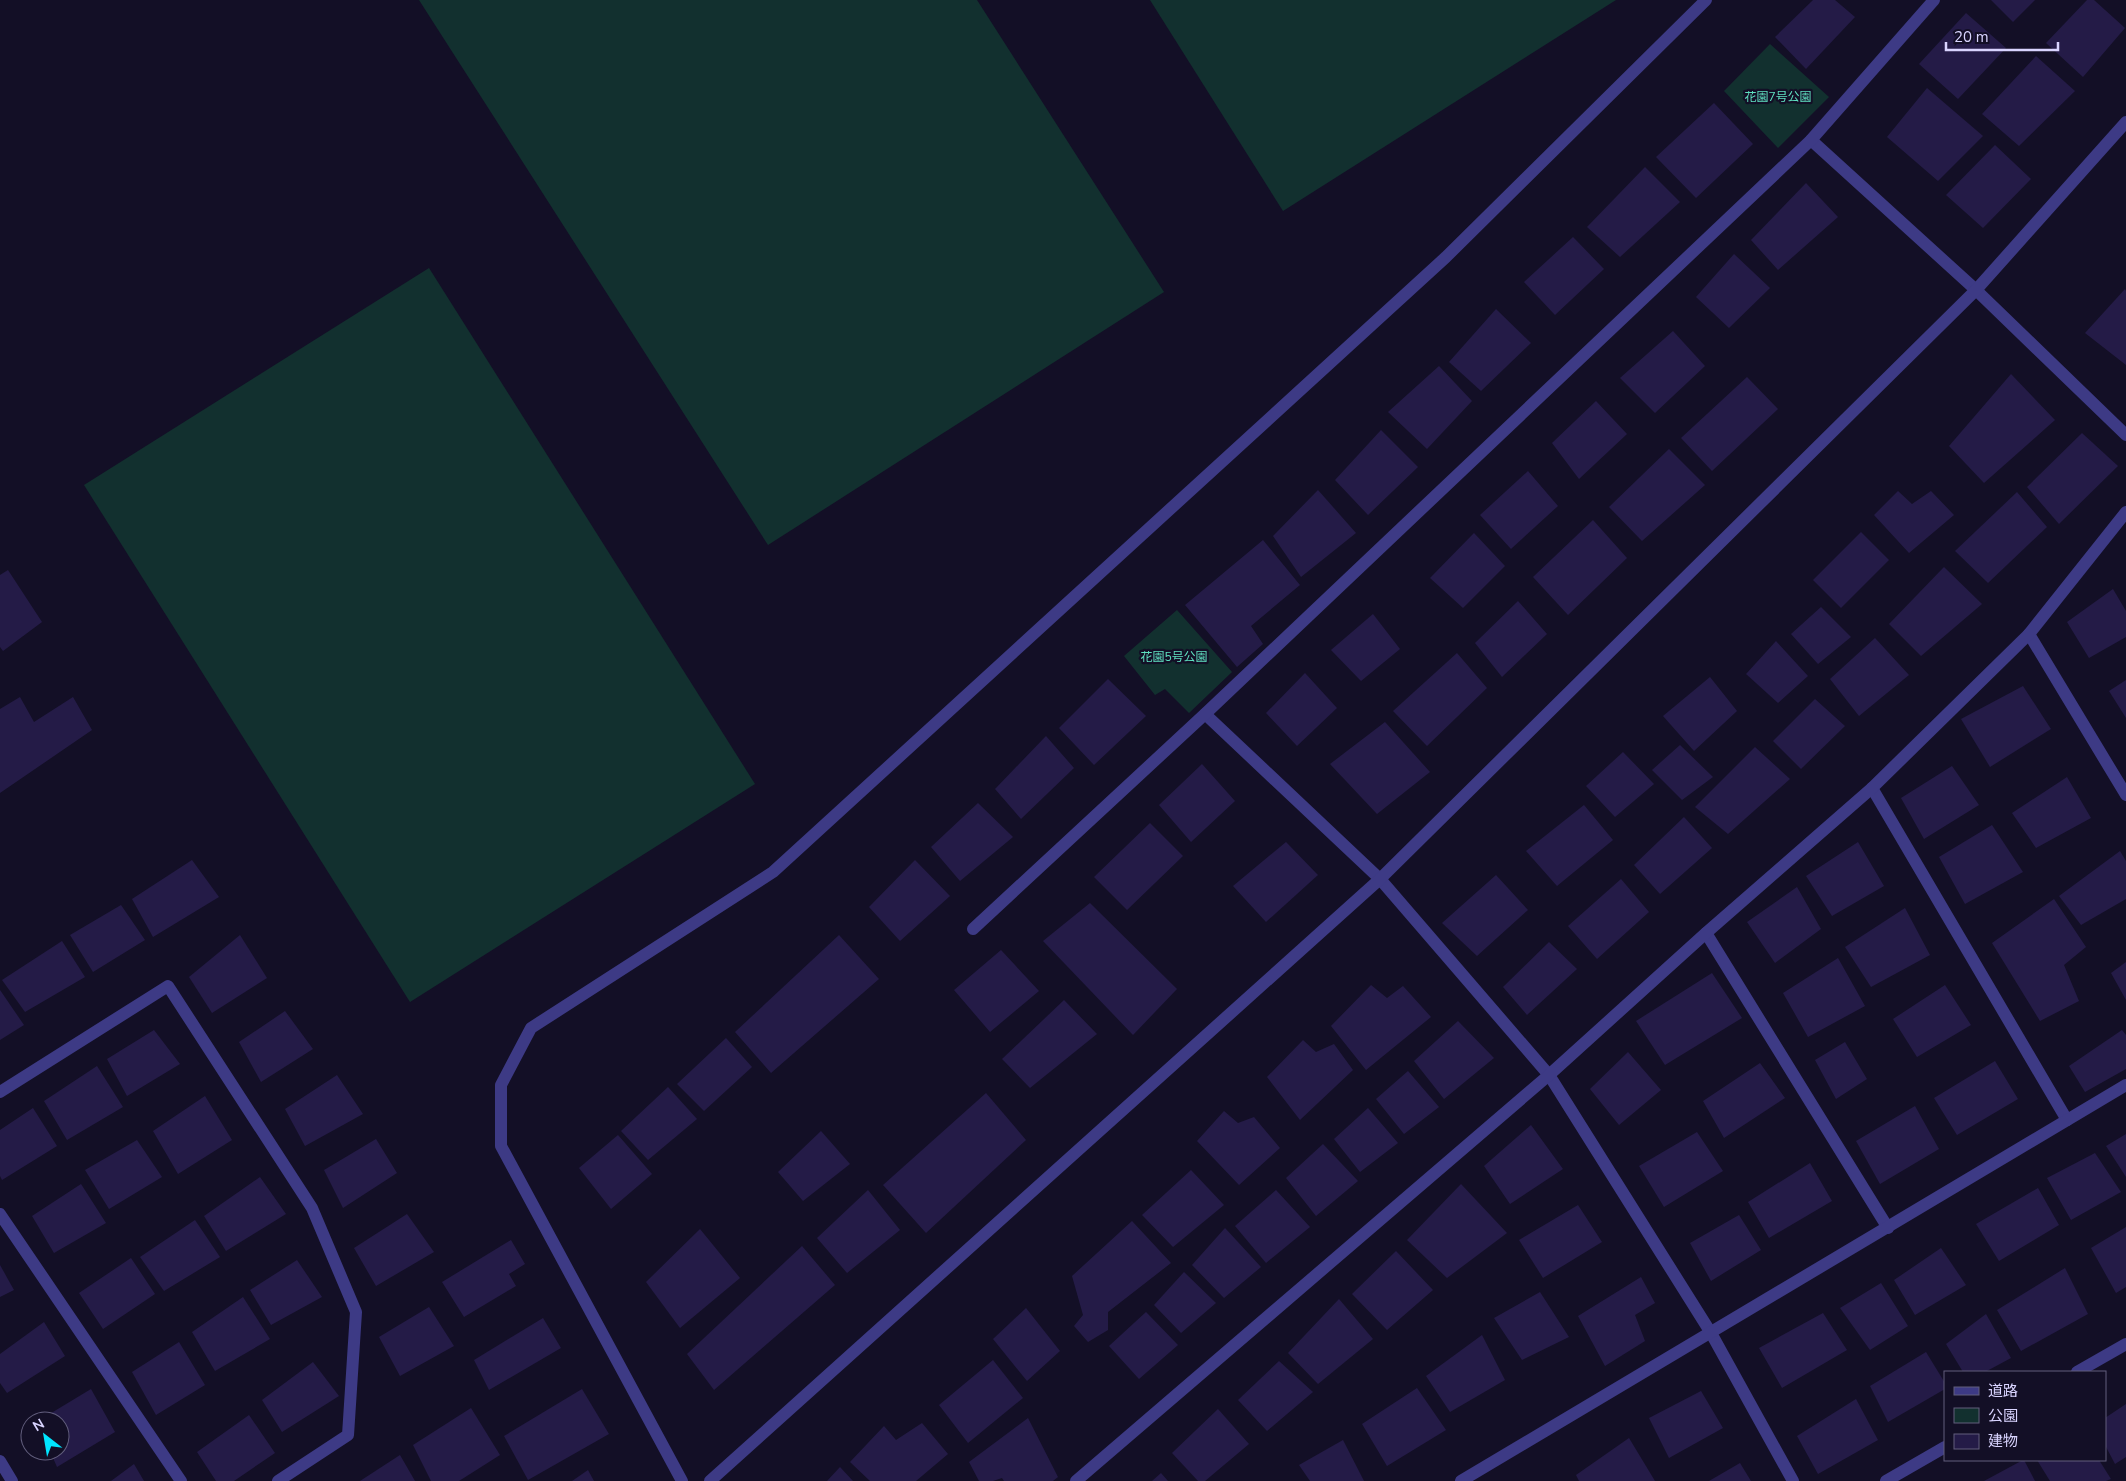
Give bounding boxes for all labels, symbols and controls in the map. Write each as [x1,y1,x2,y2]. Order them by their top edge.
scale bar [1946,20,2058,52]
text: 20 m [1954,27,1989,47]
park label: 花園7号公園 [1744,89,1812,105]
park label: 花園5号公園 [1140,649,1208,665]
legend [1944,1371,2106,1461]
text: 道路 [1988,1381,2018,1401]
text: 公園 [1988,1406,2018,1426]
north arrow [20,1411,70,1461]
text: N [29,1414,48,1436]
text: 建物 [1988,1431,2018,1451]

